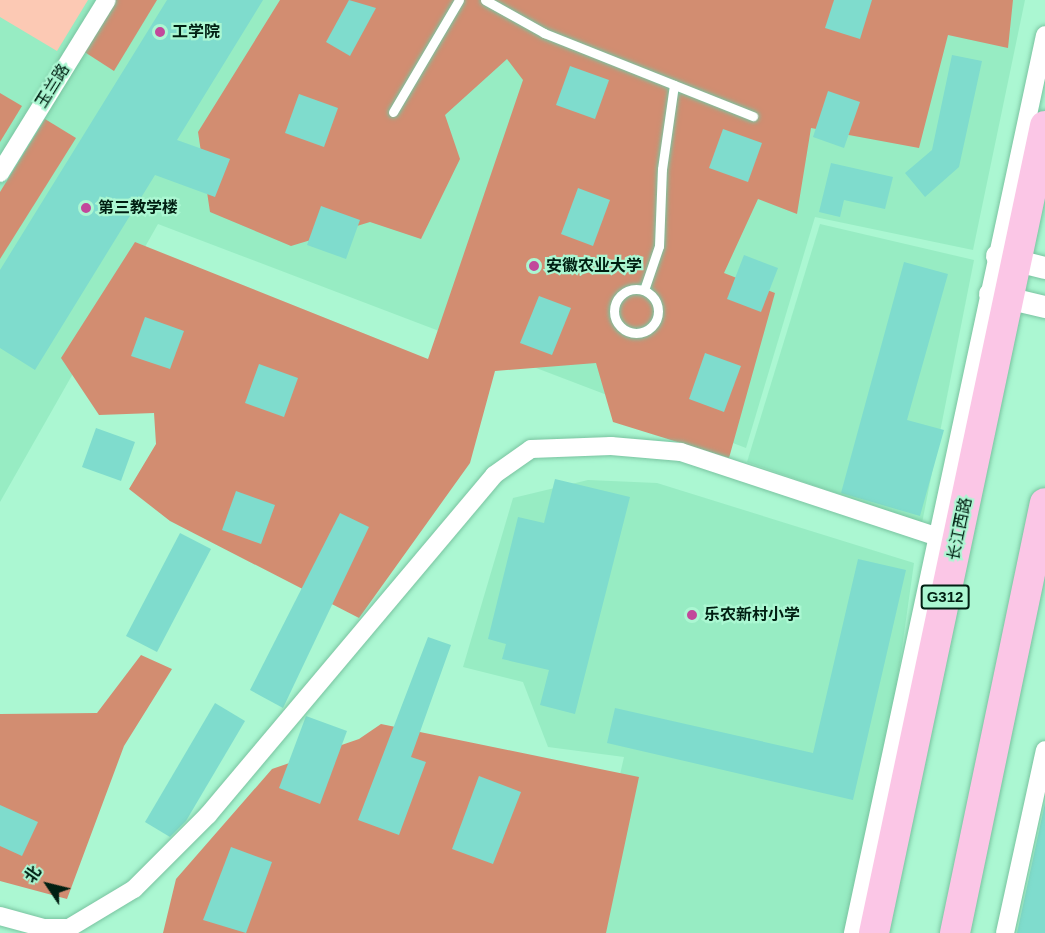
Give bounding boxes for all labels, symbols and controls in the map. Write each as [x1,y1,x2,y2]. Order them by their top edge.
place label: 工学院 [172,22,220,42]
marker: 工学院 [153,25,167,39]
street label: 玉兰路 [32,61,74,111]
place label: 第三教学楼 [98,198,178,218]
marker: 第三教学楼 [79,201,93,215]
place label: 安徽农业大学 [546,256,642,276]
marker: 安徽农业大学 [527,259,541,273]
street label: 长江西路 [944,496,976,562]
road number: G312 [920,585,970,609]
place label: 乐农新村小学 [704,605,800,625]
marker: 乐农新村小学 [685,608,699,622]
north arrow [18,855,78,915]
text: 北 [21,863,44,886]

